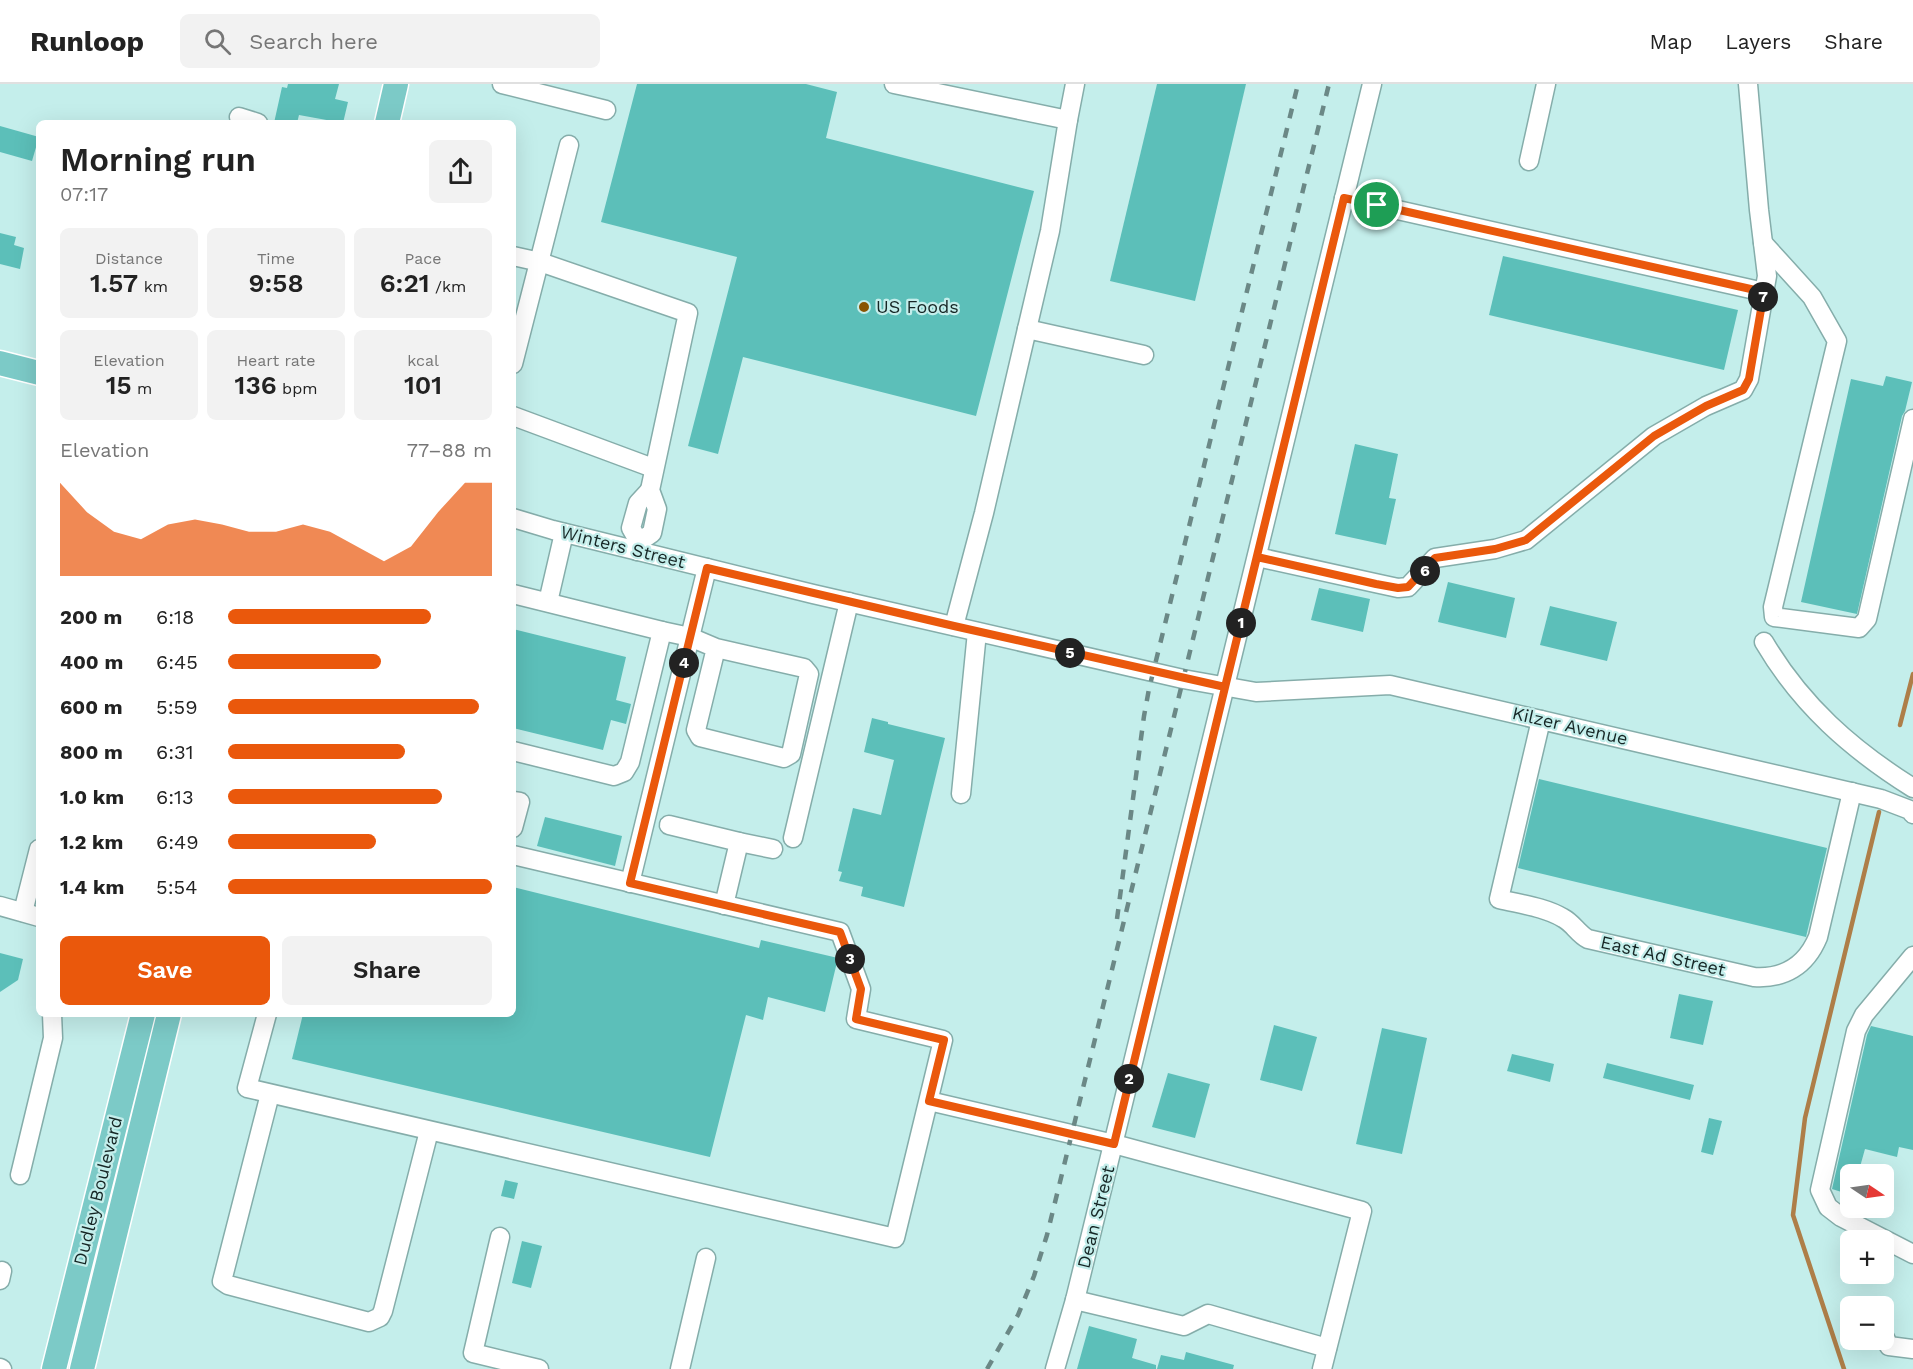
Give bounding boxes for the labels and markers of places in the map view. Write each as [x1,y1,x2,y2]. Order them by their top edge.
pin [1351,179,1402,230]
pin: 7 [1748,282,1778,312]
place label: US Foods [876,296,959,317]
marker: US Foods [857,300,871,314]
pin: 6 [1410,556,1440,586]
pin: 1 [1226,608,1256,638]
pin: 5 [1055,638,1085,668]
pin: 4 [669,648,699,678]
pin: 3 [835,944,865,974]
pin: 2 [1114,1064,1144,1094]

